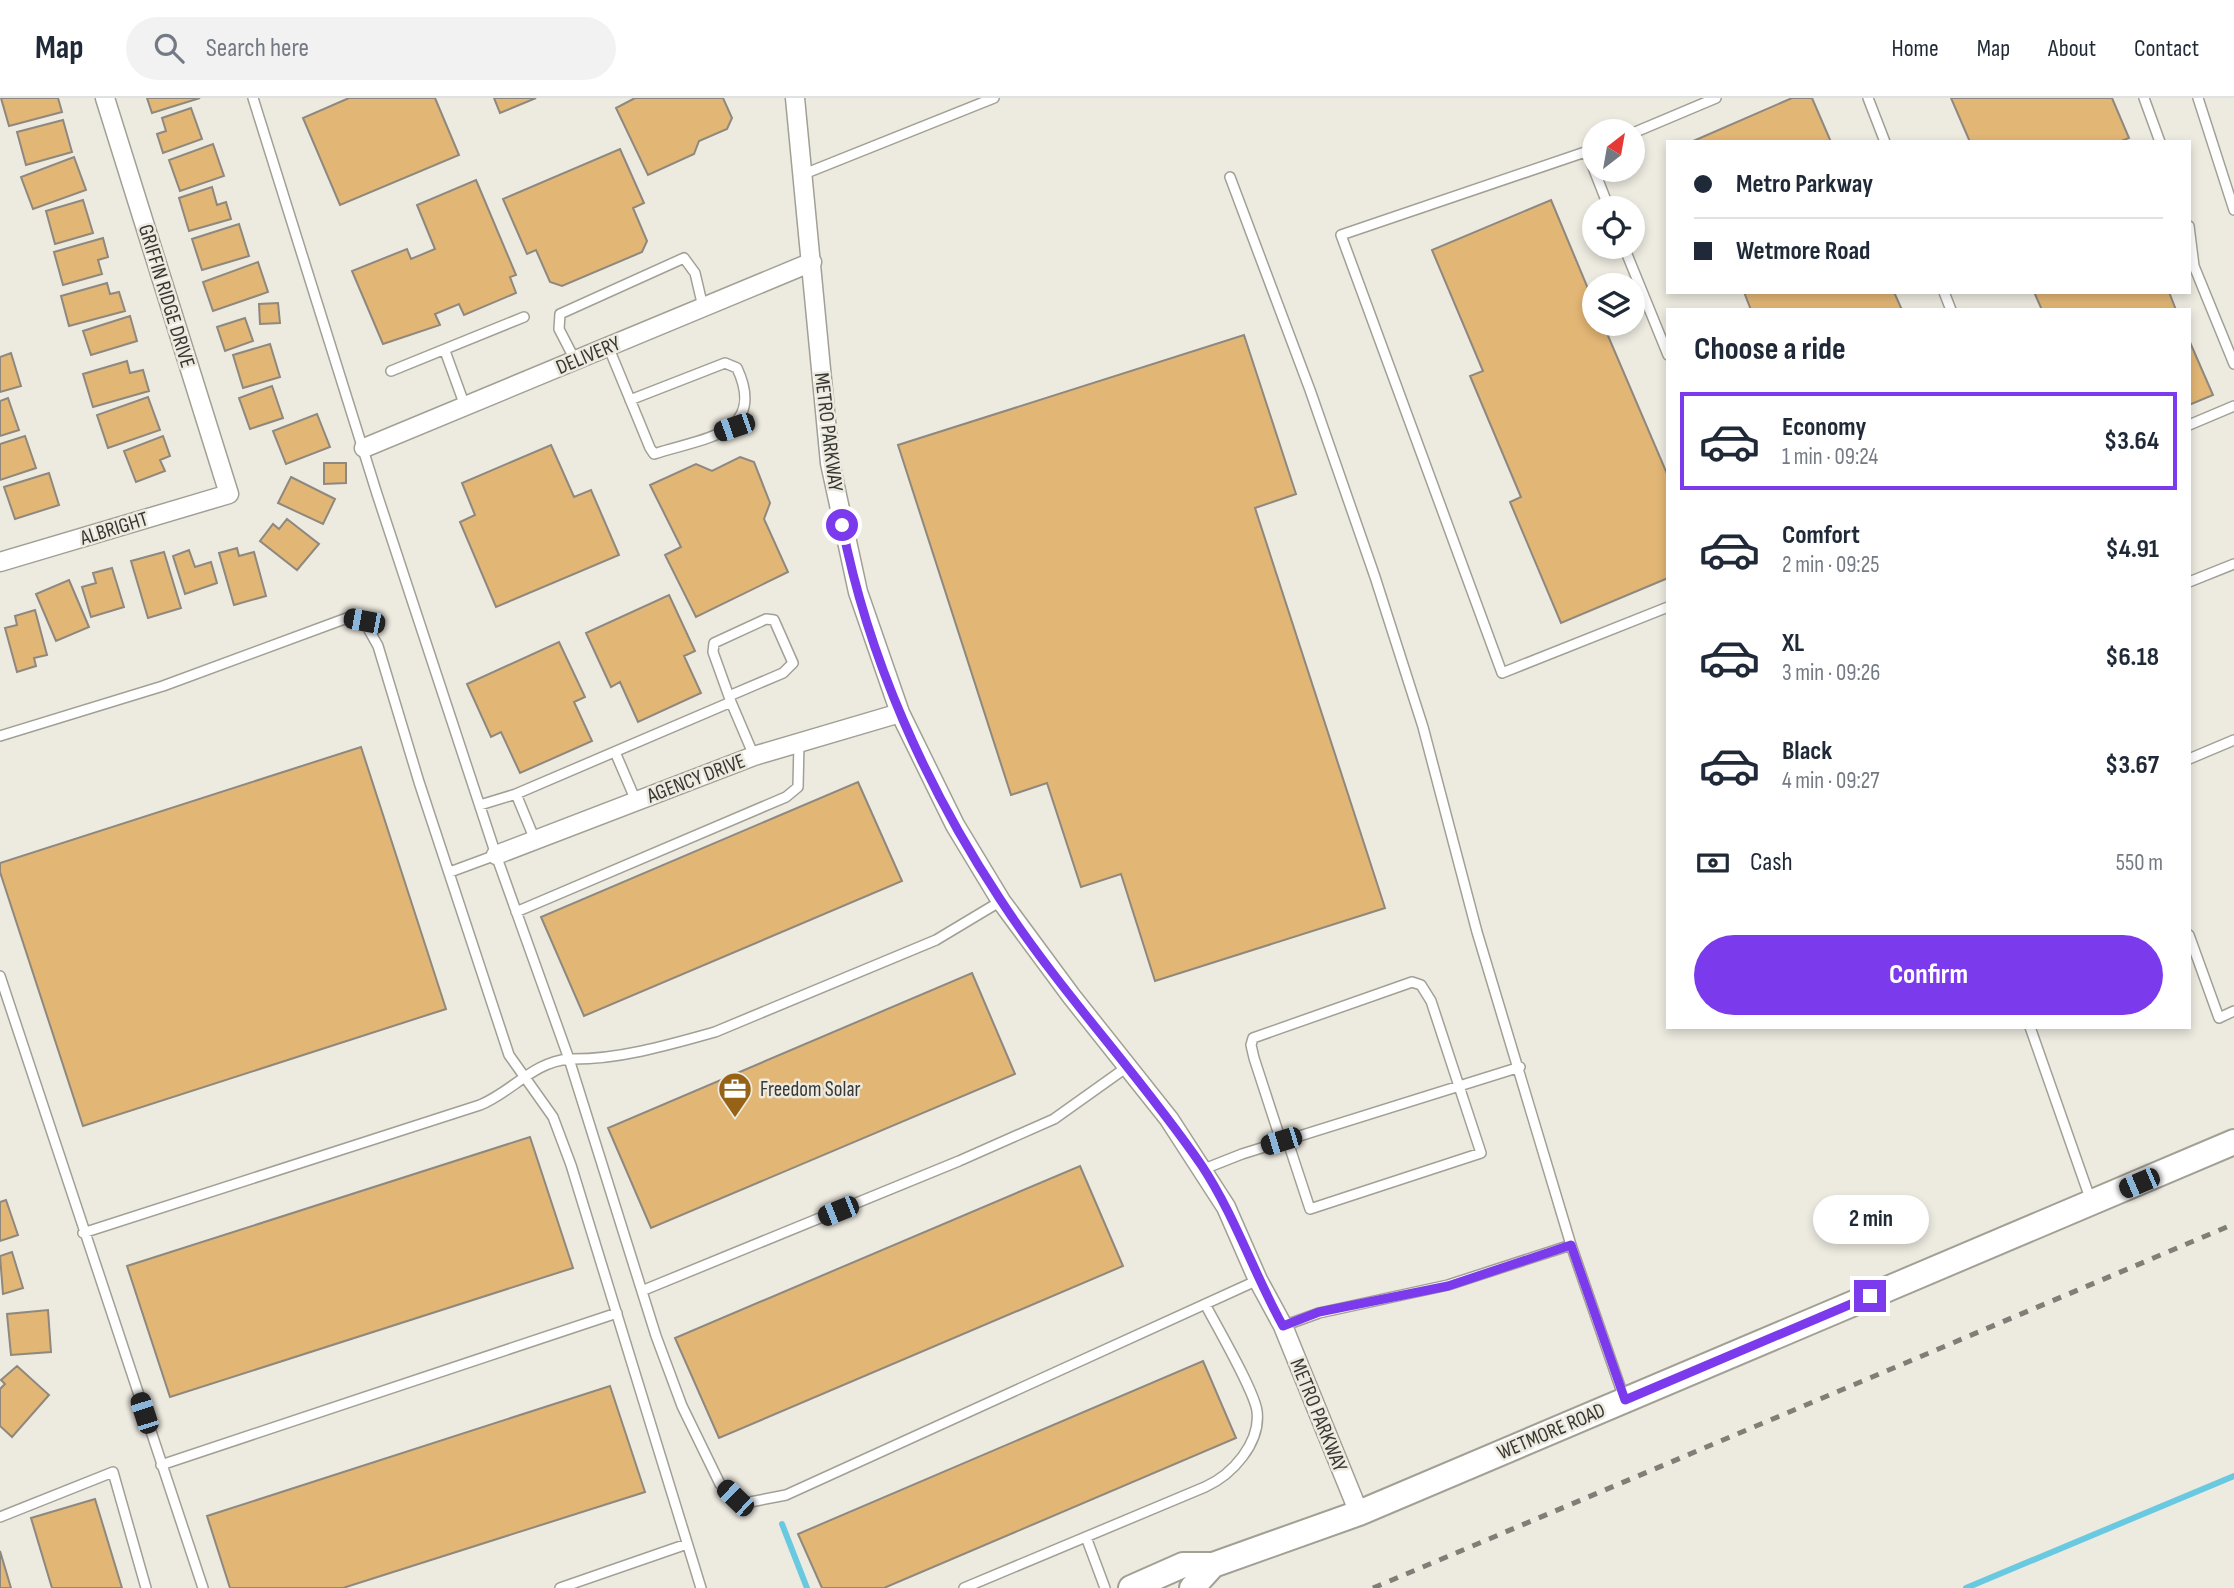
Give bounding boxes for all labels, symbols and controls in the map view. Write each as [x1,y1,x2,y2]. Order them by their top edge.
search box [126,17,616,80]
text: Map [35,28,84,68]
icon: search [150,29,188,67]
text: Search here [206,33,309,64]
text: Home [1891,34,1939,63]
text: Map [1977,34,2010,63]
text: About [2048,34,2096,63]
text: Contact [2134,34,2199,63]
north arrow [1582,119,1645,182]
map controls [1582,119,1645,336]
text: Metro Parkway [1736,169,1873,200]
button: locate [1582,196,1645,259]
street label: GRIFFIN RIDGE DRIVE [133,221,200,371]
text: Wetmore Road [1736,236,1870,267]
button: layers [1582,273,1645,336]
text: Choose a ride [1694,330,1846,369]
street label: DELIVERY [552,331,624,380]
street label: METRO PARKWAY [809,371,848,493]
car [711,410,758,444]
icon: car [1698,410,1761,473]
text: Economy [1782,412,1866,443]
text: $3.64 [2104,426,2159,457]
text: 1 min · 09:24 [1782,443,1878,471]
street label: ALBRIGHT [76,506,152,551]
route start [826,509,858,541]
icon: car [1698,518,1761,581]
text: Comfort [1782,520,1860,551]
text: $4.91 [2106,534,2159,565]
text: 2 min · 09:25 [1782,551,1879,579]
car [342,607,387,635]
icon: car [1698,626,1761,689]
text: XL [1782,628,1804,659]
text: $6.18 [2105,642,2159,673]
text: 3 min · 09:26 [1782,659,1880,687]
icon: car [1698,734,1761,797]
text: Black [1782,736,1832,767]
street label: AGENCY DRIVE [643,748,749,809]
text: $3.67 [2105,750,2159,781]
text: 4 min · 09:27 [1782,767,1880,795]
icon: cash [1694,844,1732,882]
text: Cash [1750,847,1793,878]
text: 550 m [2116,849,2163,877]
button: Confirm [1694,935,2163,1015]
office icon: Freedom Solar [716,1070,754,1119]
place label: Freedom Solar [760,1077,861,1102]
car [1258,1125,1305,1157]
car [2116,1165,2163,1201]
car [815,1193,862,1229]
callout: 2 min [1812,1194,1928,1244]
text: 2 min [1849,1205,1893,1233]
route end [1854,1280,1886,1312]
street label: METRO PARKWAY [1285,1355,1353,1476]
car [128,1390,161,1436]
street label: WETMORE ROAD [1494,1398,1609,1465]
car [713,1476,758,1520]

